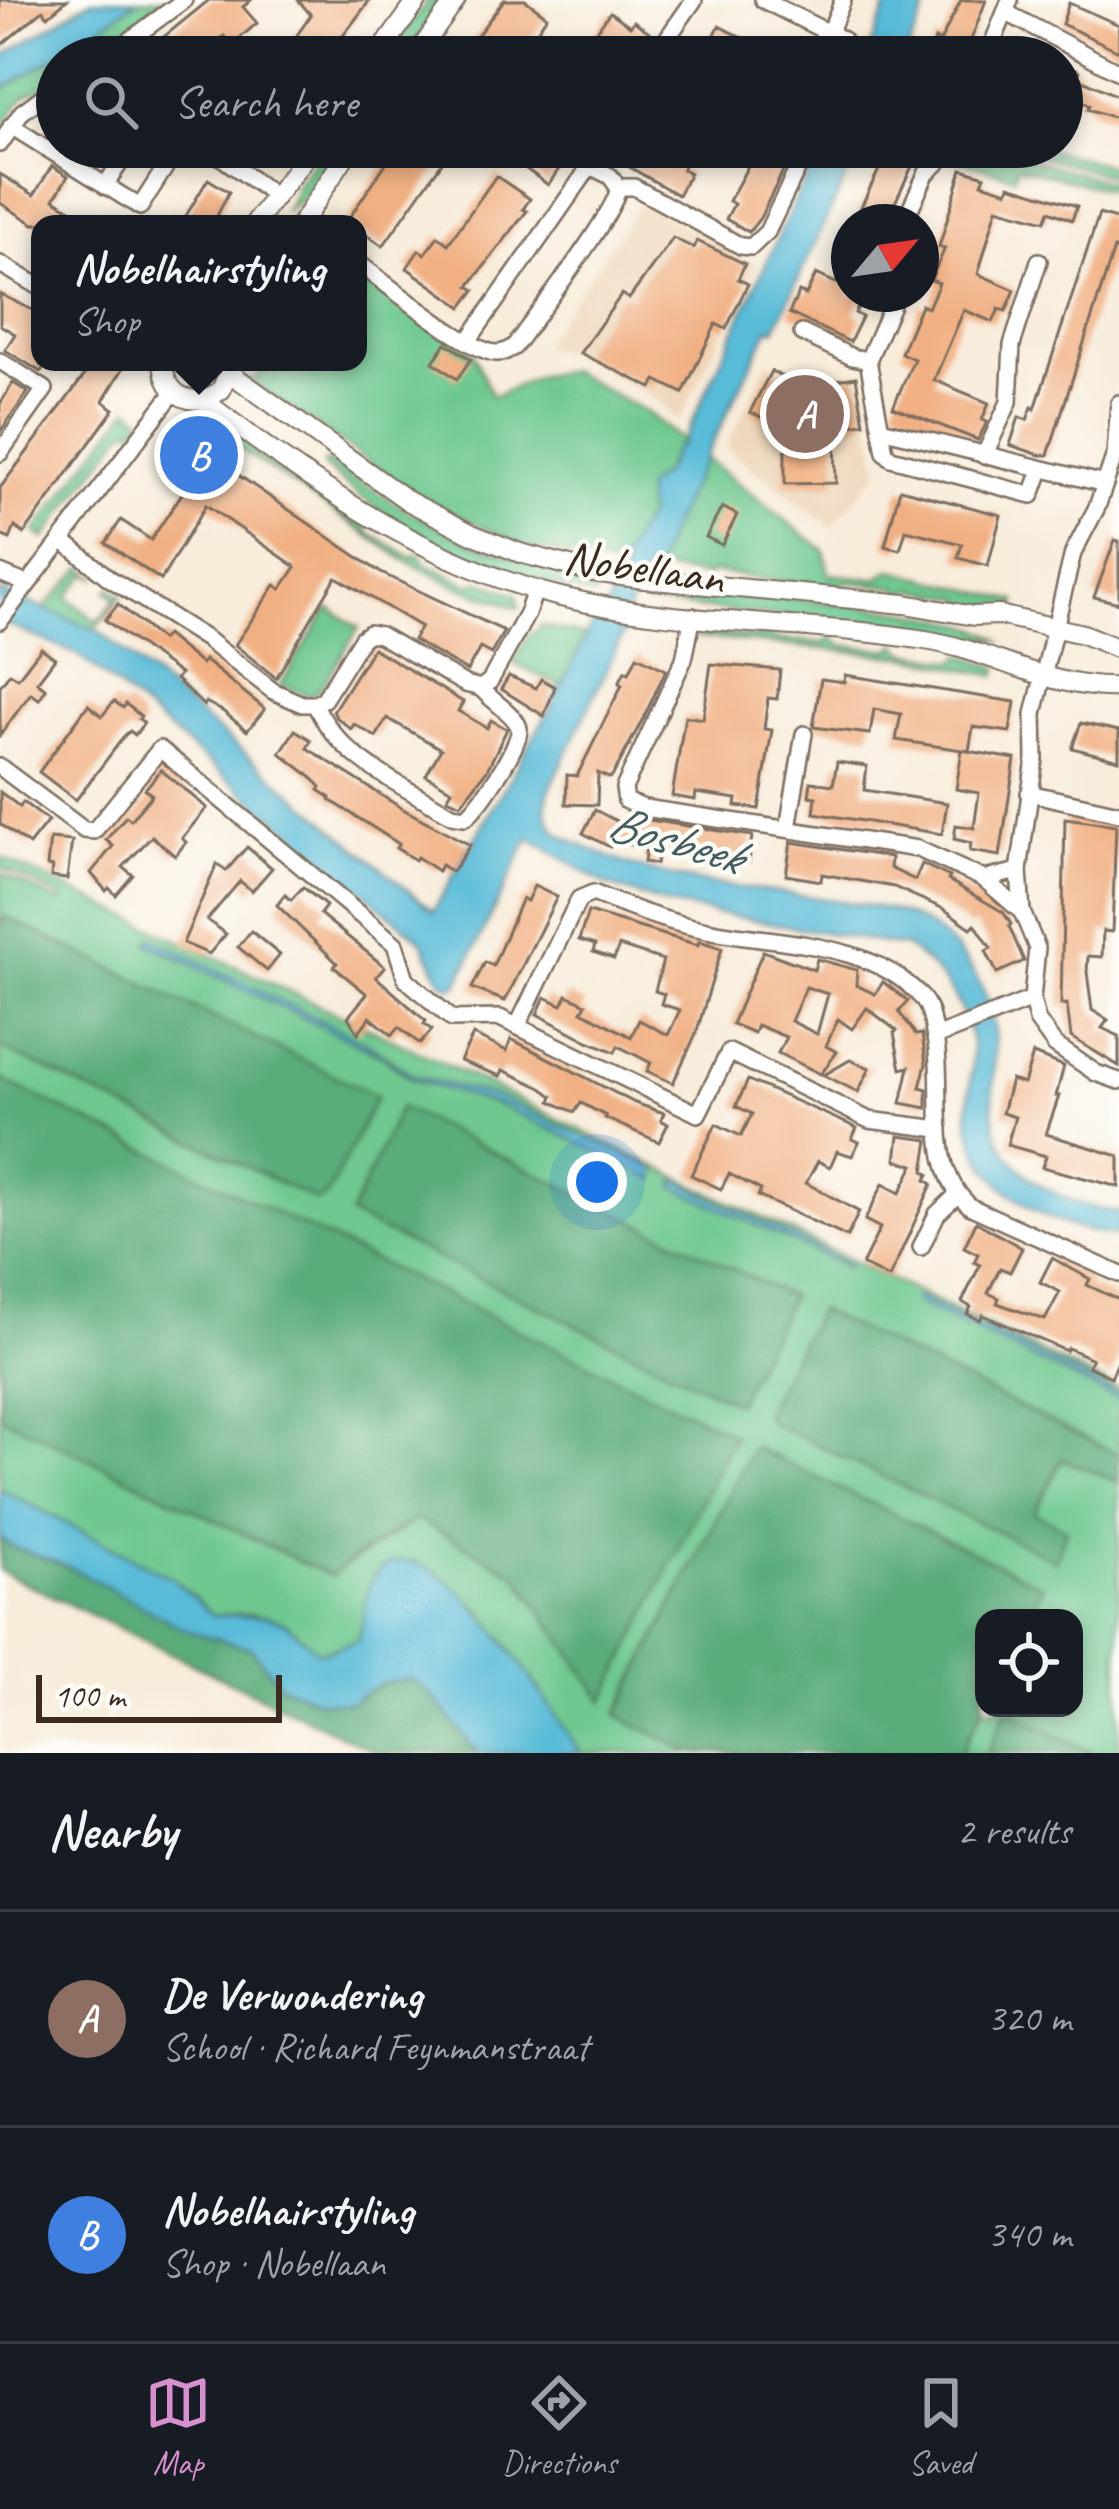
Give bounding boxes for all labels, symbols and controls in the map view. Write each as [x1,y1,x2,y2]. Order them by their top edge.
search box [36,36,1083,168]
icon: search [78,69,144,135]
text: Search here [174,74,357,131]
north arrow [831,204,939,312]
popup [31,215,367,371]
text: Nobelhairstyling [73,240,325,297]
text: Shop [73,297,139,346]
pin: A [766,369,844,459]
pin: B [160,410,238,500]
street label: Nobellaan [560,526,729,608]
water label: Bosbeek [601,790,758,891]
your location [567,1152,627,1212]
map controls [975,1609,1083,1717]
button: locate [975,1609,1083,1717]
scale bar [36,1669,282,1722]
text: 100 m [54,1675,125,1717]
text: Nearby [48,1799,176,1863]
text: 2 results [957,1807,1071,1856]
text: De Verwondering [162,1966,422,2023]
text: A [77,1994,97,2043]
text: 320 m [987,1994,1071,2043]
text: School · Richard Feynmanstraat [162,2023,589,2072]
text: Nobelhairstyling [162,2182,414,2239]
text: B [77,2210,97,2259]
text: 340 m [987,2210,1071,2259]
text: Shop · Nobellaan [162,2239,385,2288]
tab: Map [145,2370,211,2484]
tab: Directions [502,2370,617,2484]
tab: Saved [908,2370,974,2484]

